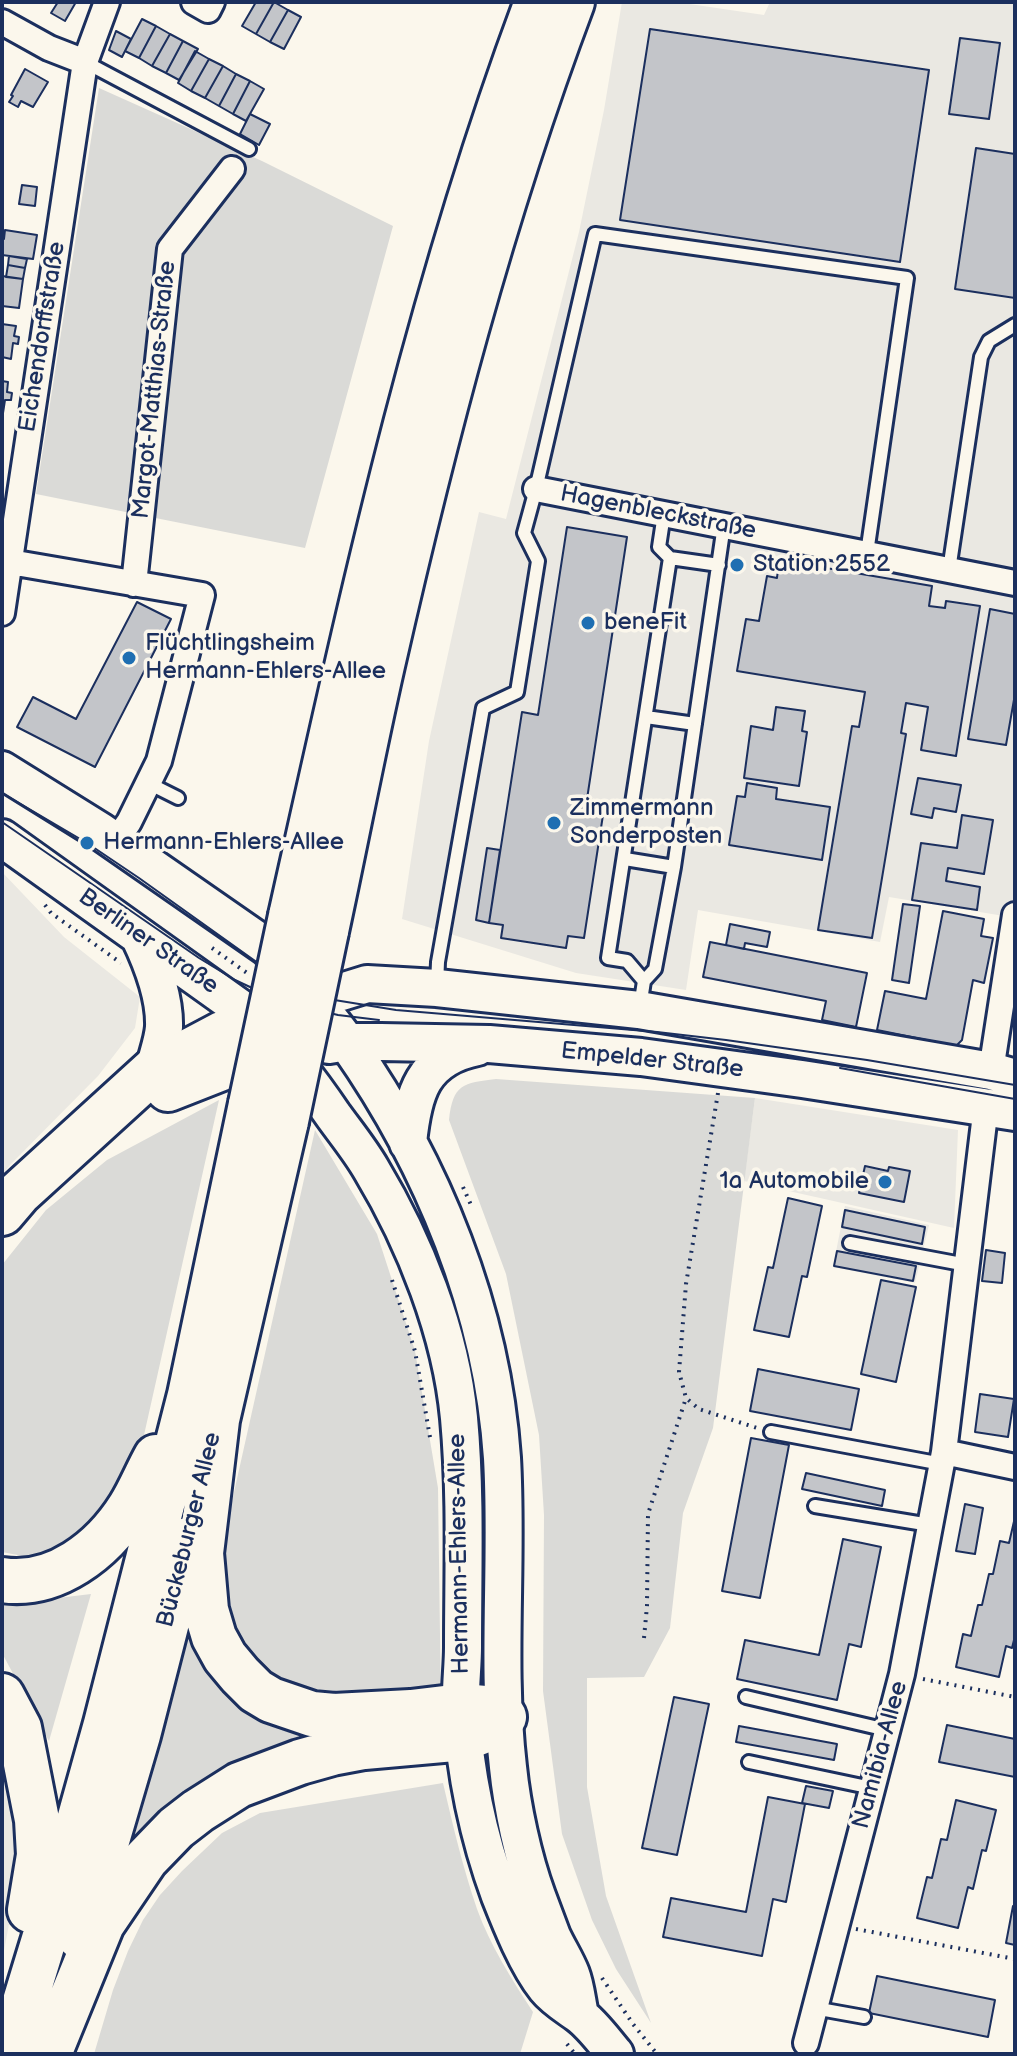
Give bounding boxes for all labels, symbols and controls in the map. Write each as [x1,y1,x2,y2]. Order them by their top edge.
street label: Eichendorffstraße [14,240,72,434]
street label: Margot-Matthias-Straße [127,260,183,520]
street label: Hagenbleckstraße [558,480,758,546]
place label: Station 2552 [753,551,890,579]
marker: Station 2552 [728,556,746,574]
place label: beneFit [604,609,687,637]
marker: beneFit [579,614,597,632]
place label: Flüchtlingsheim Hermann-Ehlers-Allee [145,630,386,686]
marker: Flüchtlingsheim Hermann-Ehlers-Allee [120,649,138,667]
place label: Zimmermann Sonderposten [570,795,722,851]
marker: Zimmermann Sonderposten [545,814,563,832]
place label: Hermann-Ehlers-Allee [103,829,344,857]
marker: Hermann-Ehlers-Allee [78,834,96,852]
street label: Berliner Straße [72,883,224,1001]
street label: Empelder Straße [559,1037,745,1085]
place label: 1a Automobile [720,1168,869,1196]
marker: 1a Automobile [876,1173,894,1191]
street label: Bückeburger Allee [152,1429,228,1631]
street label: Hermann-Ehlers-Allee [443,1433,477,1675]
street label: Namibia-Allee [847,1678,915,1832]

